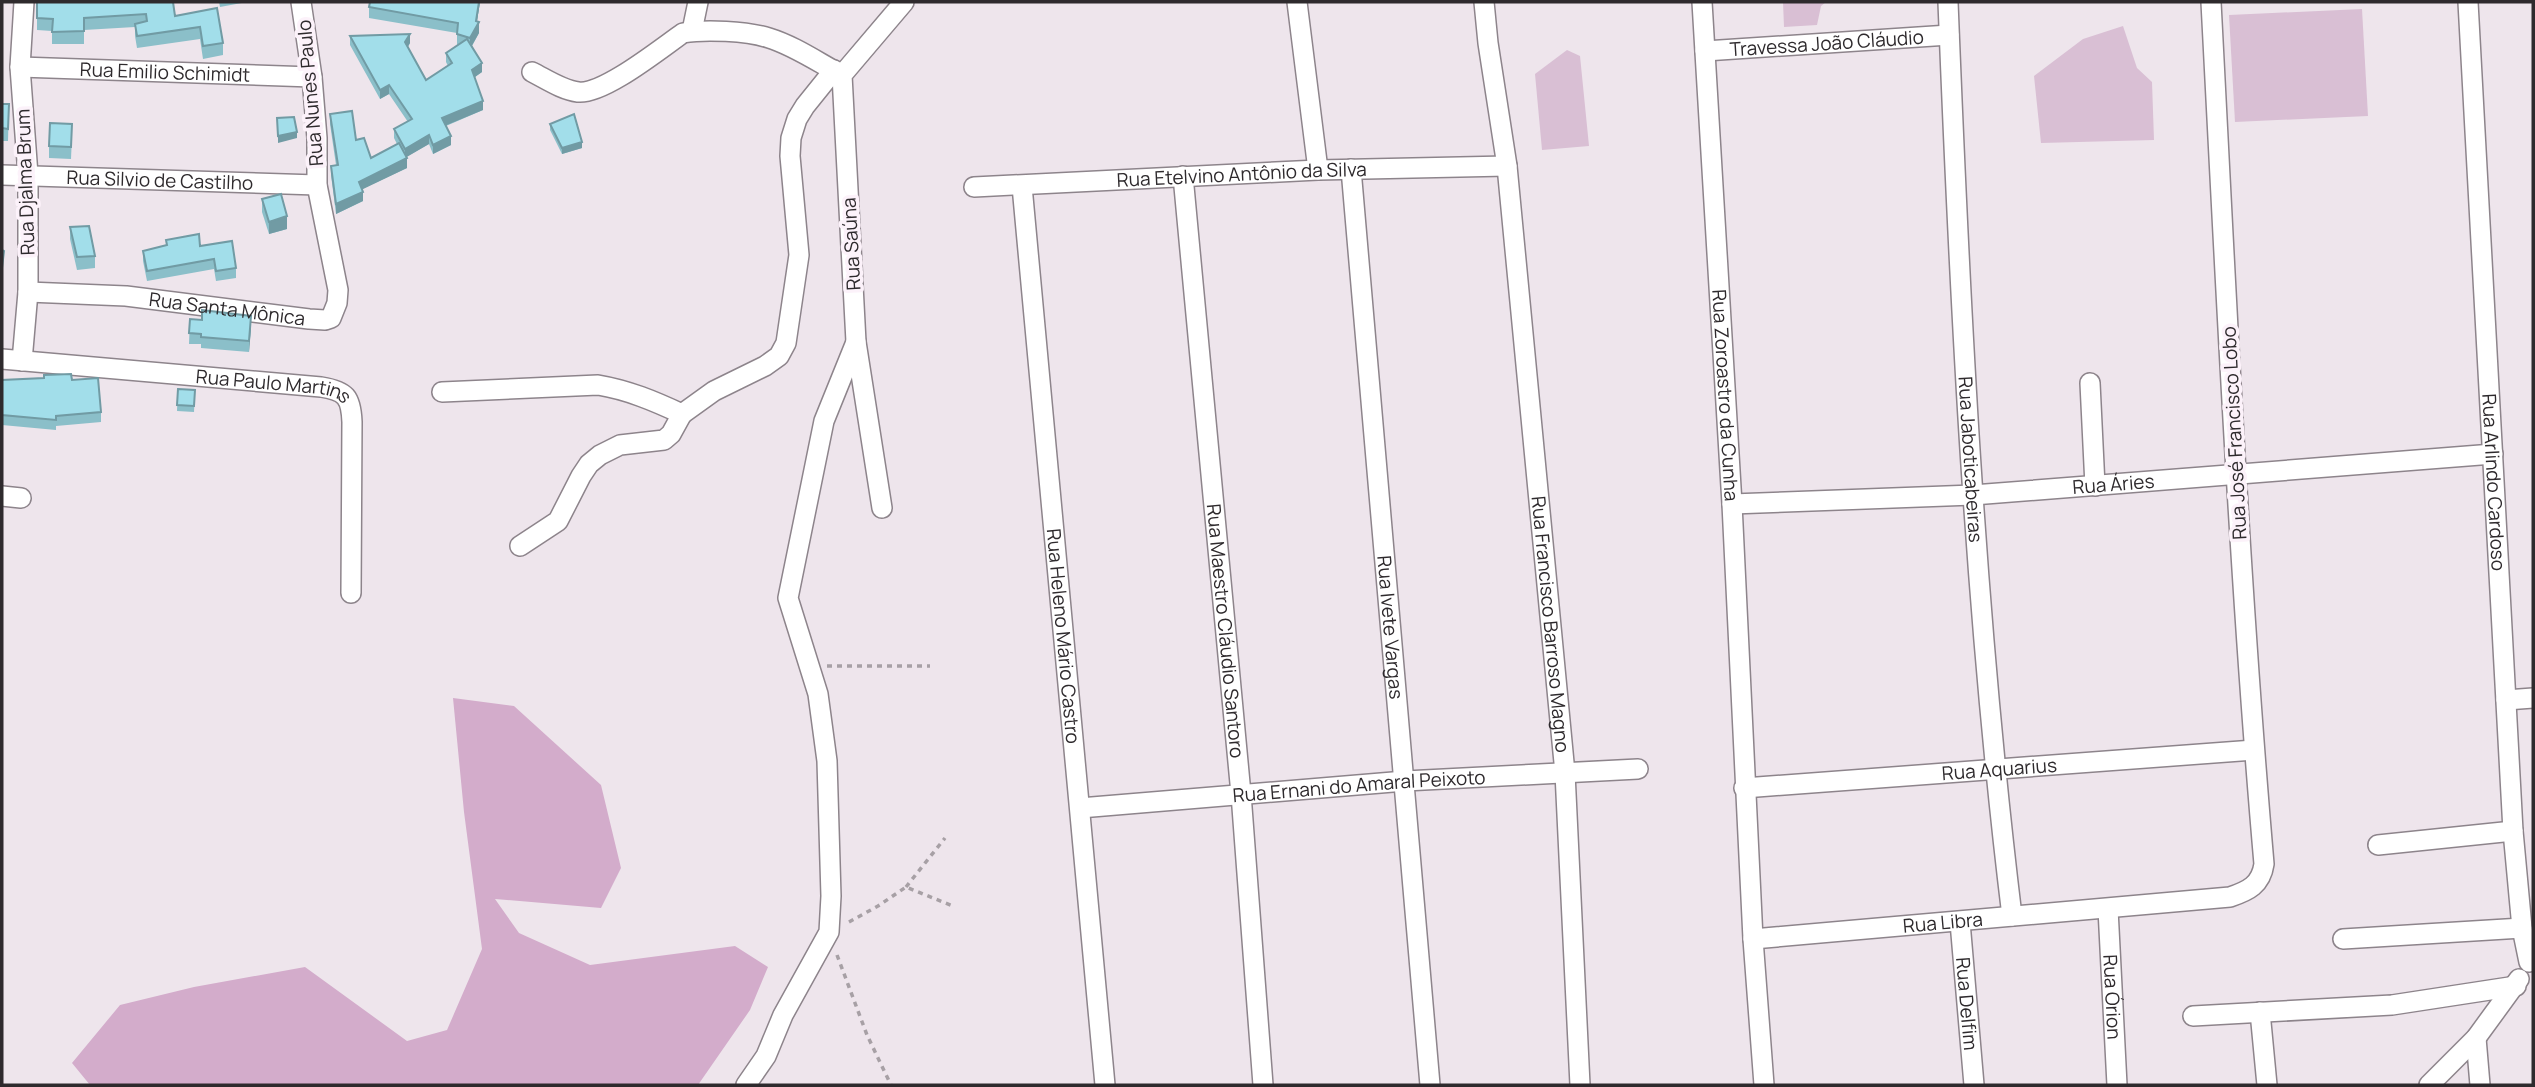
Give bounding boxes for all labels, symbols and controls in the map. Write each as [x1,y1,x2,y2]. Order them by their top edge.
street label: Rua Nunes Paulo [291,19,329,167]
street label: Travessa João Cláudio [1729,24,1925,62]
street label: Rua Emilio Schimidt [79,56,251,88]
street label: Rua Djalma Brum [9,108,41,256]
street label: Rua Etelvino Antônio da Silva [1116,156,1367,193]
street label: Rua Silvio de Castilho [66,164,254,196]
street label: Rua Saúna [836,197,866,291]
street label: Rua Santa Mônica [147,286,307,331]
street label: Rua Zoroastro da Cunha [1706,289,1745,502]
street label: Rua José Francisco Lobo [2215,326,2253,540]
street label: Rua Paulo Martins [195,363,358,409]
street label: Rua Jaboticabeiras [1953,376,1989,543]
street label: Rua Arlindo Cardoso [2476,393,2512,572]
street label: Rua Áries [2071,468,2155,500]
street label: Rua Francisco Barroso Magno [1526,495,1576,754]
street label: Rua Maestro Cláudio Santoro [1201,503,1251,759]
street label: Rua Heleno Mário Castro [1041,527,1086,745]
street label: Rua Ivete Vargas [1371,554,1410,700]
street label: Rua Aquarius [1941,752,2058,786]
street label: Rua Ernani do Amaral Peixoto [1232,764,1486,808]
street label: Rua Libra [1902,906,1984,939]
street label: Rua Órion [2097,954,2128,1040]
street label: Rua Delfim [1950,956,1984,1051]

